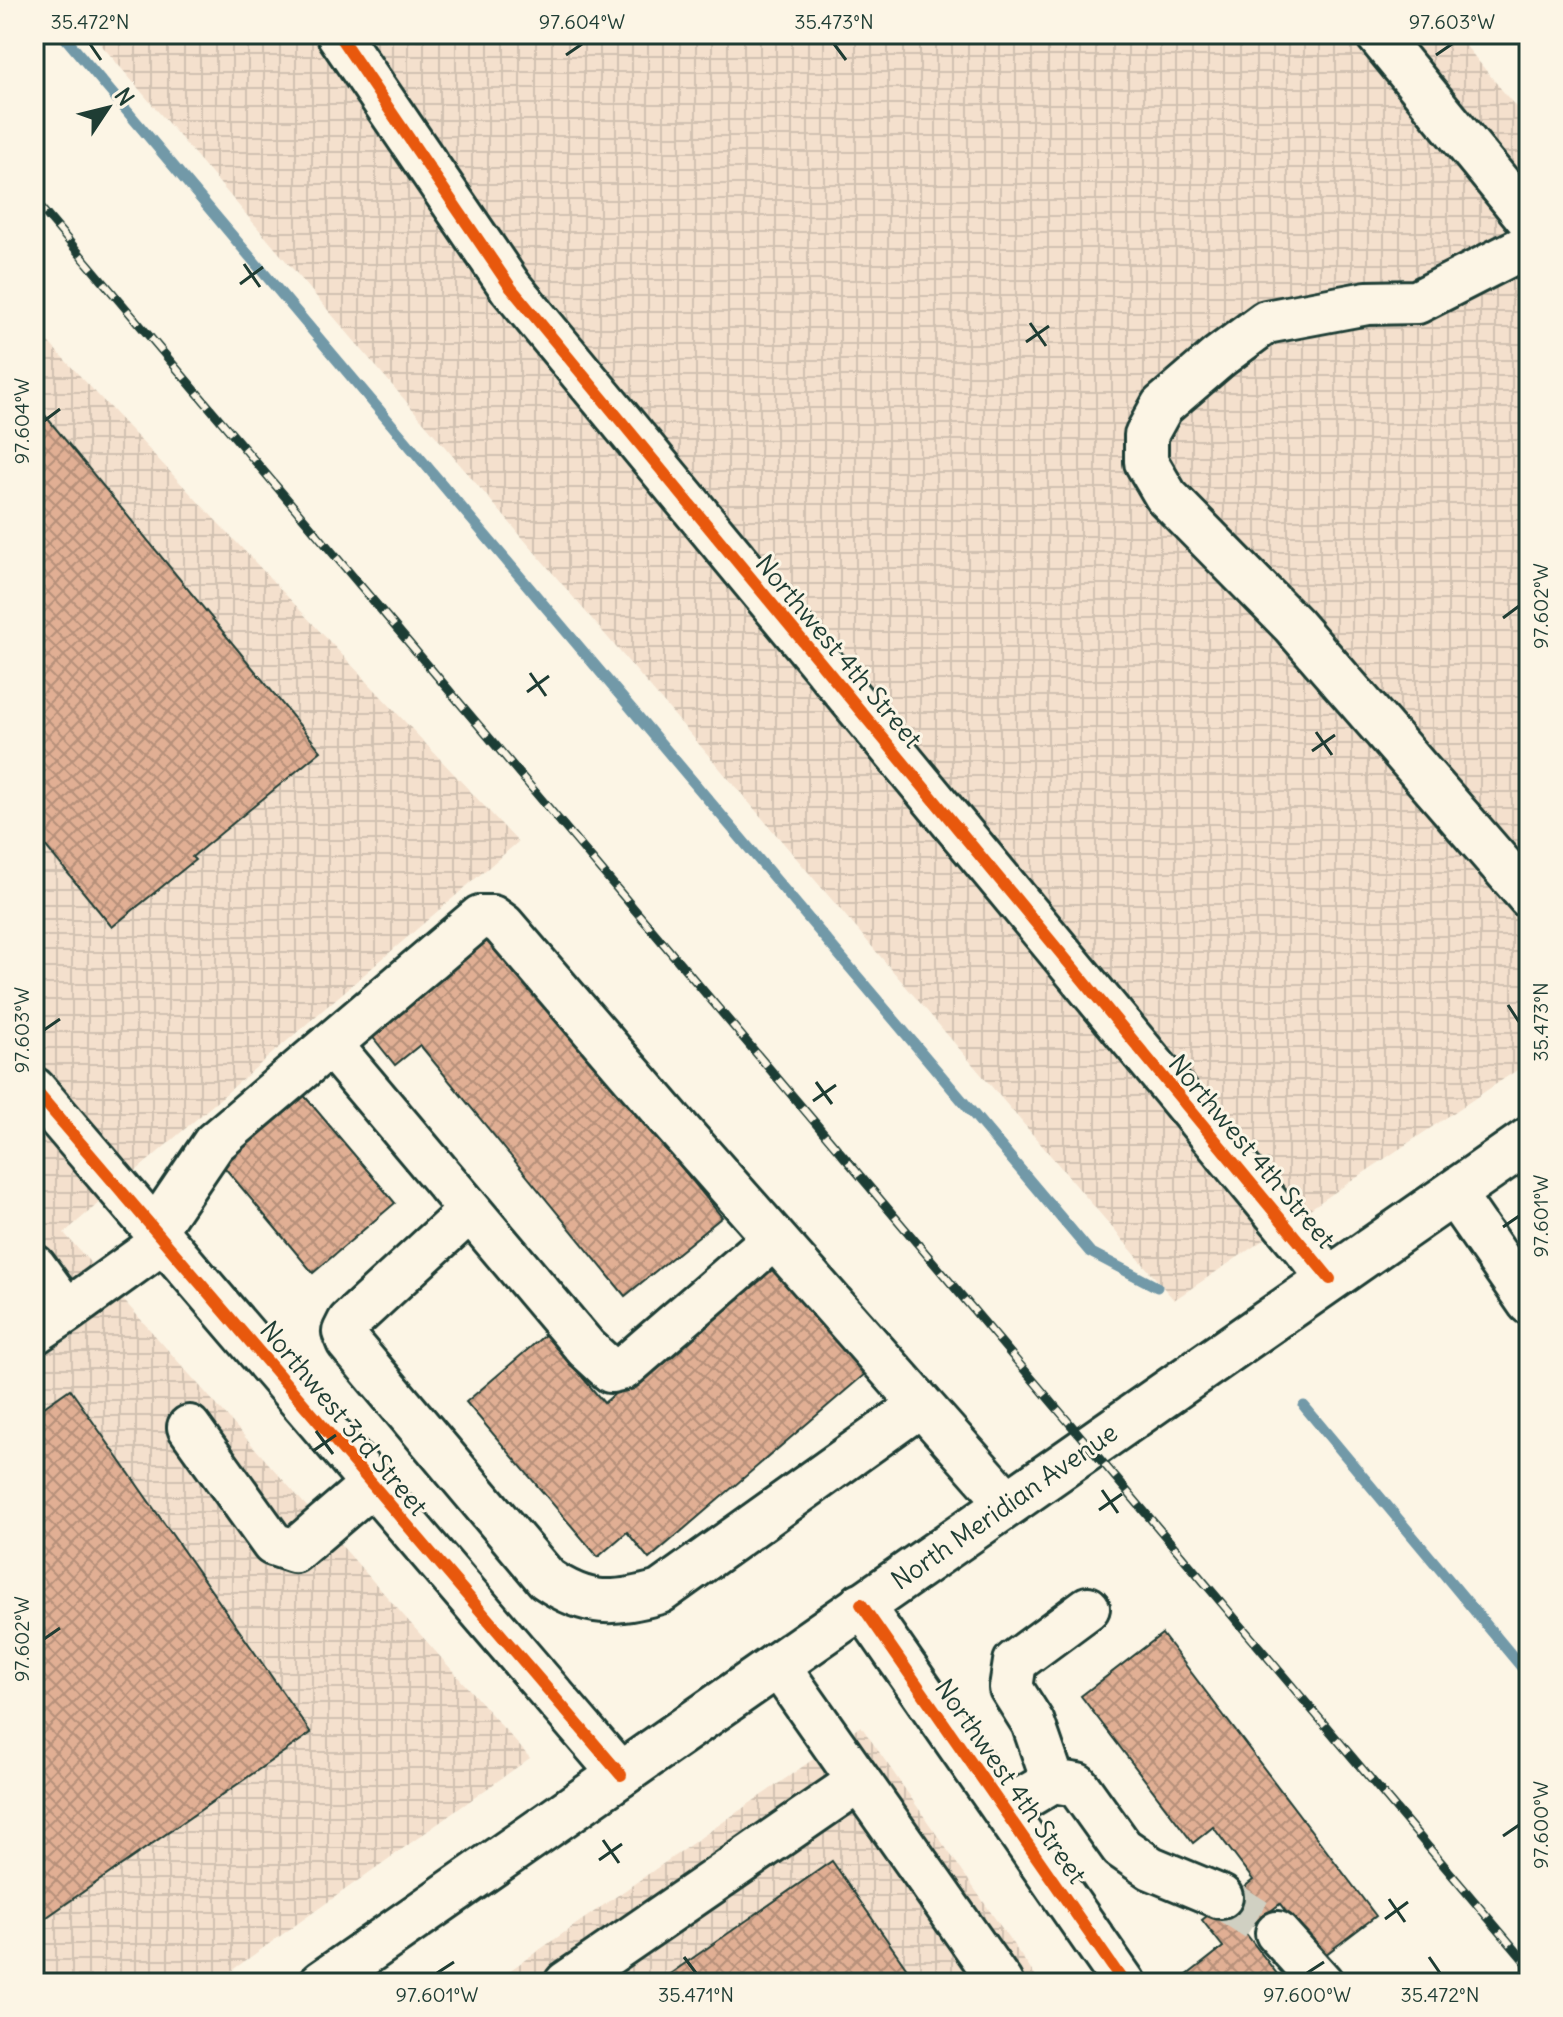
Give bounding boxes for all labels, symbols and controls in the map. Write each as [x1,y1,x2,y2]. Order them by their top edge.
text: 35.472°N [50,9,130,34]
text: 97.604°W [539,9,625,34]
text: 35.473°N [794,9,874,34]
text: 97.603°W [1409,9,1495,34]
north arrow [68,68,148,148]
text: N [109,82,140,111]
text: 97.604°W [9,378,34,464]
street label: Northwest 4th Street [749,548,930,755]
text: 97.602°W [1528,563,1553,649]
text: 35.473°N [1528,982,1553,1062]
text: 97.603°W [9,987,34,1073]
street label: Northwest 4th Street [1162,1048,1343,1255]
text: 97.601°W [1528,1175,1553,1257]
street label: Northwest 3rd Street [253,1314,435,1522]
street label: North Meridian Avenue [885,1415,1123,1597]
text: 97.602°W [9,1596,34,1682]
street label: Northwest 4th Street [928,1672,1094,1890]
text: 97.600°W [1528,1781,1553,1869]
text: 97.601°W [396,1982,478,2007]
text: 35.471°N [658,1982,734,2007]
text: 97.600°W [1263,1982,1351,2007]
text: 35.472°N [1400,1982,1480,2007]

